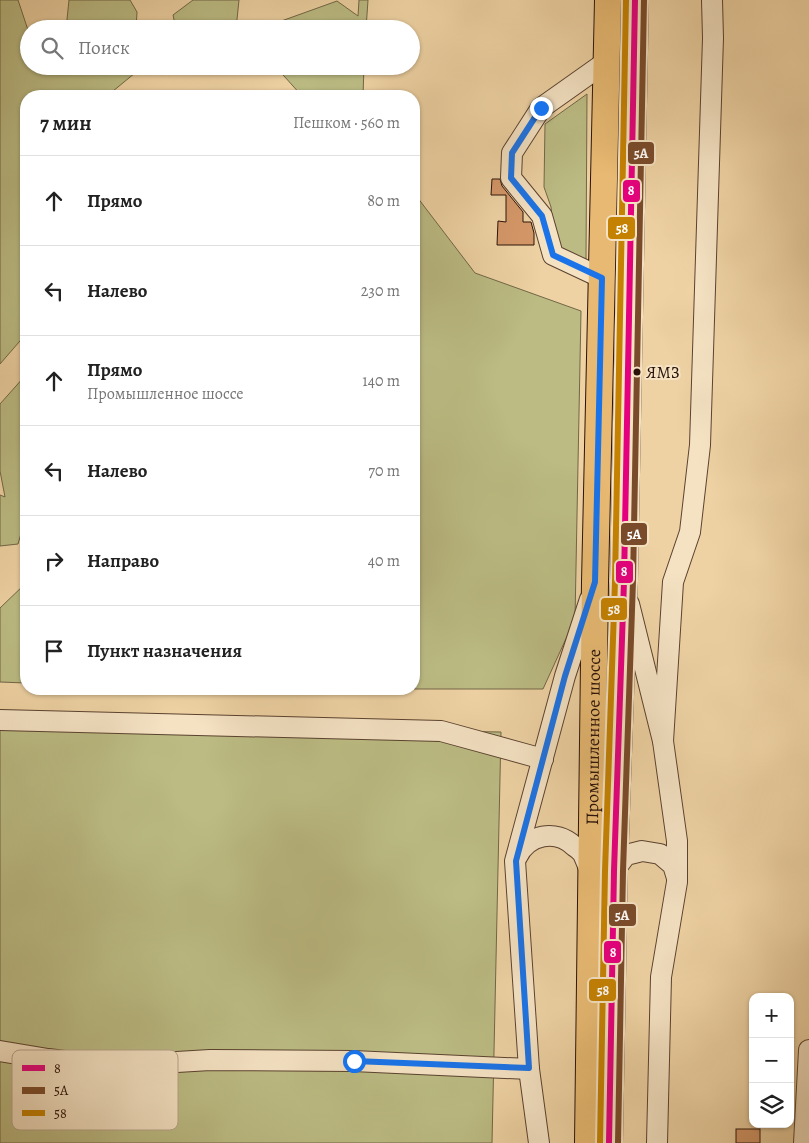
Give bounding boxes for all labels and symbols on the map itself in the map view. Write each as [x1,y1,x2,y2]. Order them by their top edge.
route end [530,97,553,120]
line badge: 5А [627,141,655,165]
text: 5А [634,144,649,163]
line badge: 8 [622,179,641,203]
text: 8 [628,181,635,200]
line badge: 58 [607,216,636,240]
text: 58 [616,219,629,238]
place label: ЯМЗ [646,361,680,384]
marker: ЯМЗ [632,367,642,377]
line badge: 5А [620,522,648,546]
text: 5А [627,525,642,544]
line badge: 8 [615,560,634,584]
text: 8 [621,562,628,581]
line badge: 58 [600,597,628,621]
text: 58 [608,600,621,619]
street label: Промышленное шоссе [580,649,606,825]
line badge: 5А [608,903,637,927]
text: 5А [615,906,630,925]
line badge: 8 [603,940,622,964]
text: 8 [610,943,617,962]
line badge: 58 [588,978,617,1002]
text: 58 [597,981,610,1000]
legend [12,1050,178,1130]
route start [343,1050,366,1073]
text: 8 [54,1059,61,1078]
text: 5А [54,1081,69,1100]
text: 58 [54,1104,67,1123]

